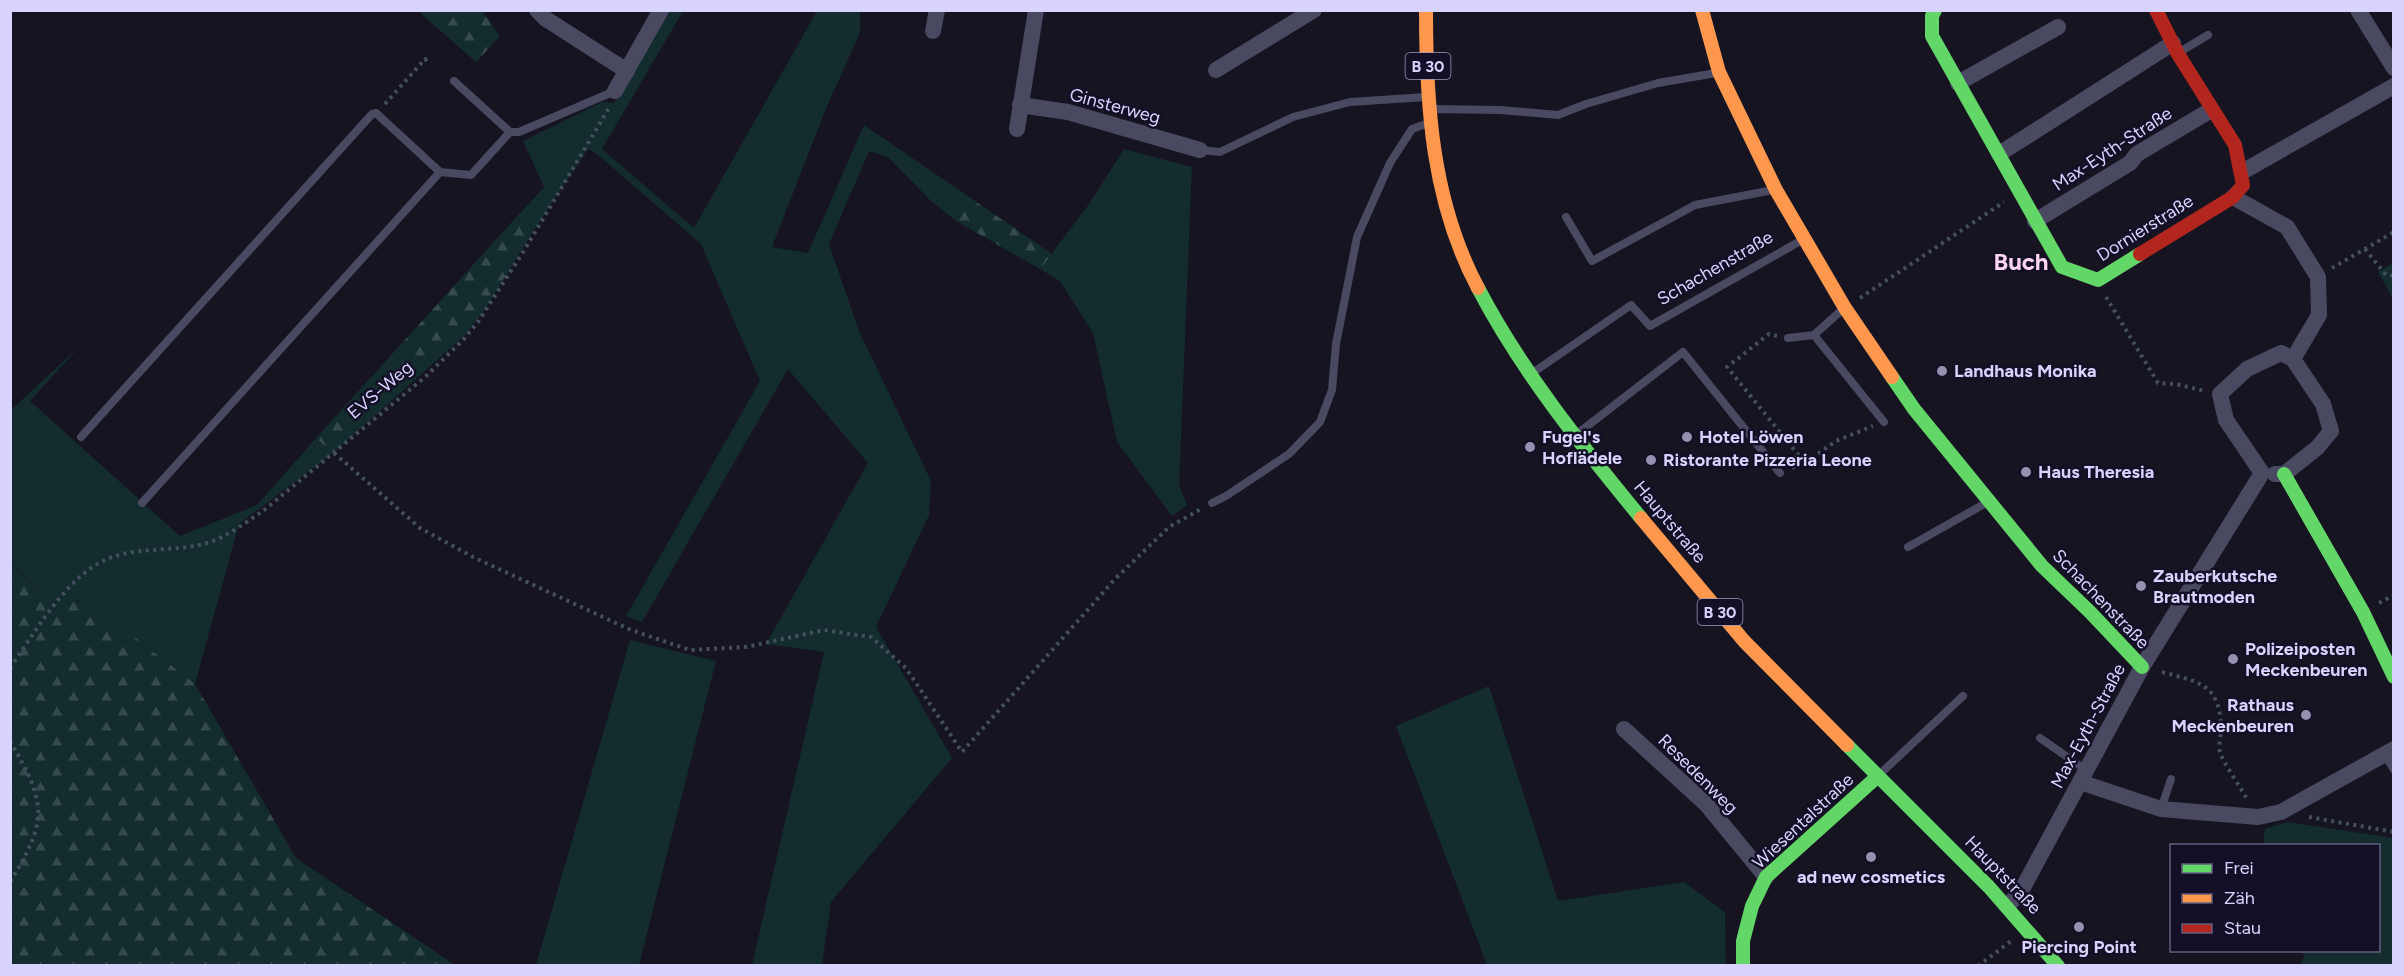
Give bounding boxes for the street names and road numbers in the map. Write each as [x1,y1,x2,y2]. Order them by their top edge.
road number: B 30 [1406,53,1450,79]
street label: Ginsterweg [1067,83,1163,129]
street label: Max-Eyth-Straße [2048,102,2176,196]
street label: Dornierstraße [2093,190,2197,266]
street label: Schachenstraße [1653,226,1777,310]
street label: EVS-Weg [343,356,417,424]
street label: Hauptstraße [1629,476,1711,568]
street label: Schachenstraße [2048,545,2154,654]
road number: B 30 [1698,599,1742,625]
street label: Max-Eyth-Straße [2046,660,2130,792]
street label: Resedenweg [1653,729,1743,819]
street label: Wiesentalstraße [1748,769,1858,873]
street label: Hauptstraße [1960,831,2046,919]

